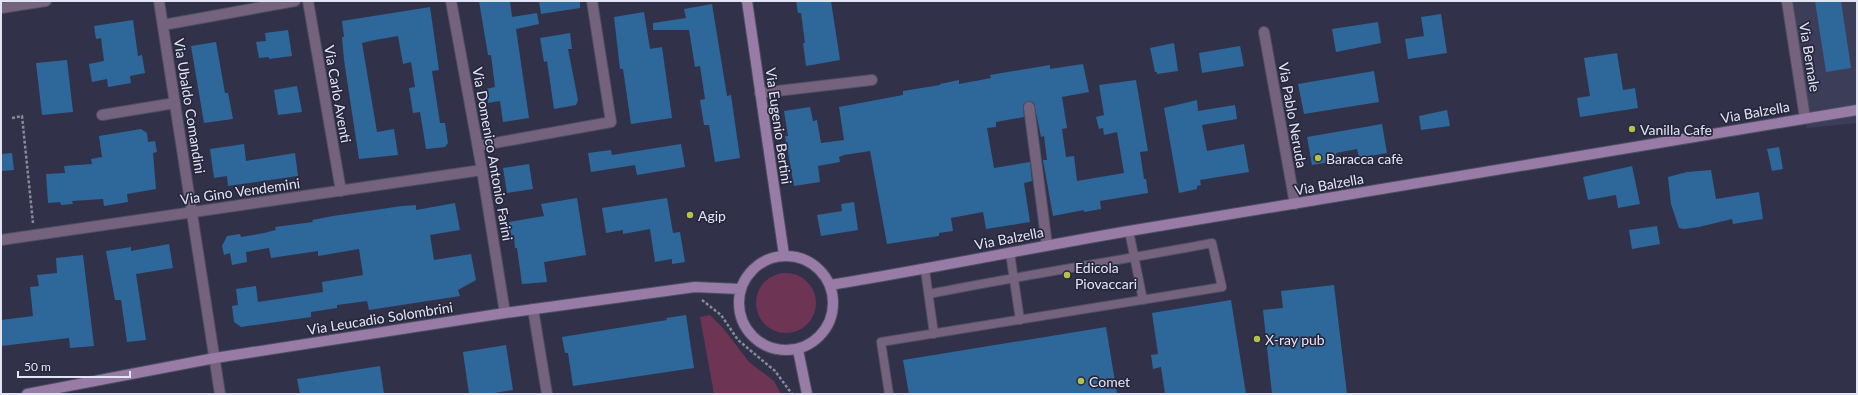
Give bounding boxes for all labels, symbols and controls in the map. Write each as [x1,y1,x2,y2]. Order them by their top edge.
street label: Via Bernale [1796,21,1824,93]
street label: Via Ubaldo Comandini [171,37,209,175]
street label: Via Carlo Aventi [321,44,355,144]
street label: Via Pablo Neruda [1275,61,1311,169]
street label: Via Domenico Antonio Farini [469,66,517,242]
street label: Via Eugenio Bertini [762,67,796,185]
street label: Via Balzella [1719,98,1791,126]
place label: Vanilla Cafe [1640,121,1712,138]
marker: Vanilla Cafe [1627,124,1637,134]
place label: Baracca cafè [1326,150,1403,167]
marker: Baracca cafè [1313,153,1323,163]
street label: Via Balzella [1293,170,1365,198]
street label: Via Gino Vendemini [179,174,301,208]
place label: Agip [698,207,726,224]
marker: Agip [685,210,695,220]
street label: Via Balzella [973,223,1045,253]
place label: Edicola Piovaccari [1075,259,1137,292]
marker: Edicola Piovaccari [1062,270,1072,280]
street label: Via Leucadio Solombrini [306,298,454,338]
place label: X-ray pub [1265,331,1325,348]
marker: X-ray pub [1252,334,1262,344]
scale bar [18,353,130,379]
text: 50 m [24,359,51,374]
place label: Comet [1089,373,1130,390]
marker: Comet [1076,376,1086,386]

